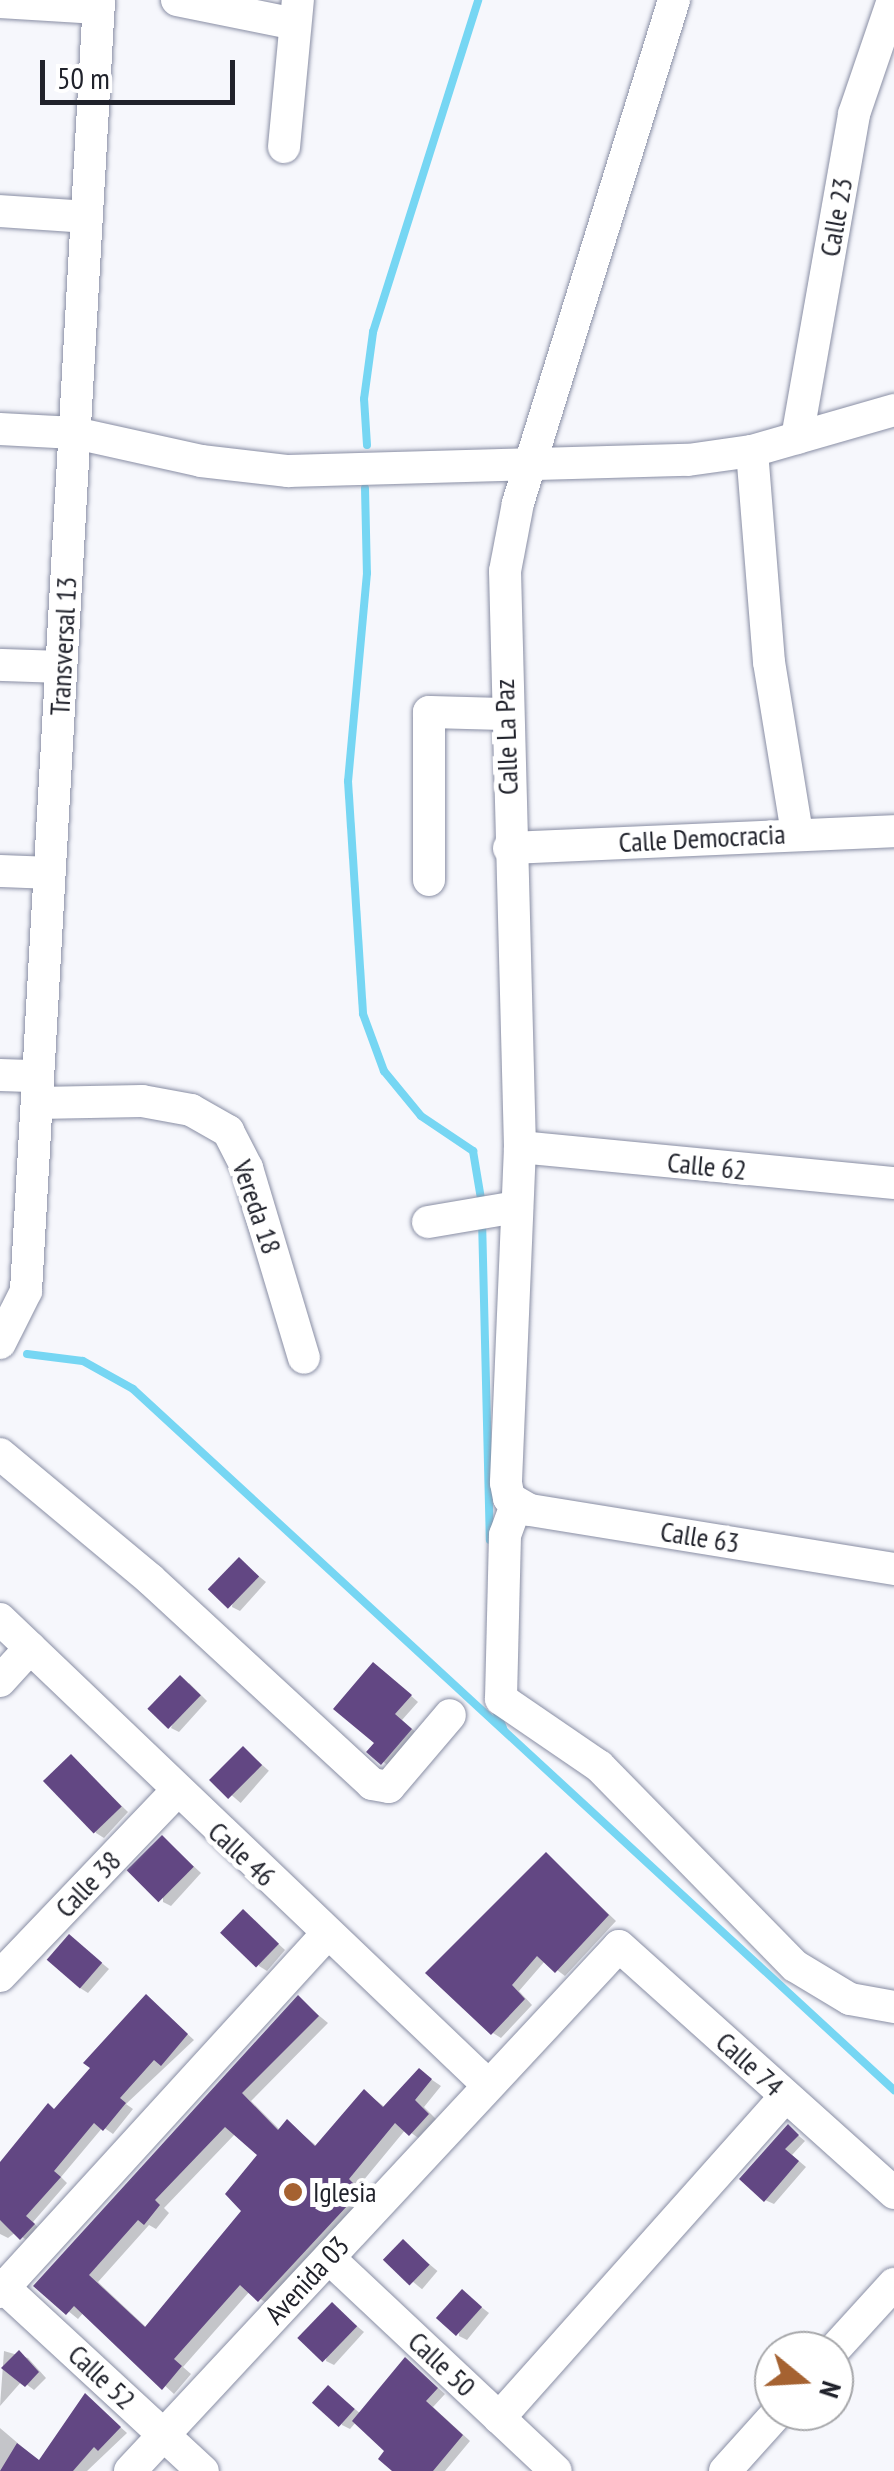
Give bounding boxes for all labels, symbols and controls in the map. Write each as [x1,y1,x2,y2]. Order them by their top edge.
scale bar [45,40,240,102]
text: 50 m [57,58,110,97]
street label: Calle 23 [813,175,859,259]
street label: Transversal 13 [43,576,83,716]
street label: Calle La Paz [487,679,525,795]
street label: Calle Democracia [618,817,786,859]
street label: Calle 62 [666,1145,748,1187]
street label: Vereda 18 [225,1156,289,1258]
street label: Calle 63 [658,1514,742,1560]
street label: Calle 46 [202,1815,282,1893]
street label: Calle 38 [48,1844,128,1924]
street label: Calle 74 [709,2025,791,2103]
place label: Iglesia [313,2175,376,2209]
marker: Iglesia [282,2181,304,2203]
street label: Avenida 03 [258,2229,356,2331]
street label: Calle 50 [402,2325,482,2403]
north arrow [754,2331,854,2431]
street label: Calle 52 [62,2338,142,2416]
text: N [811,2377,851,2403]

